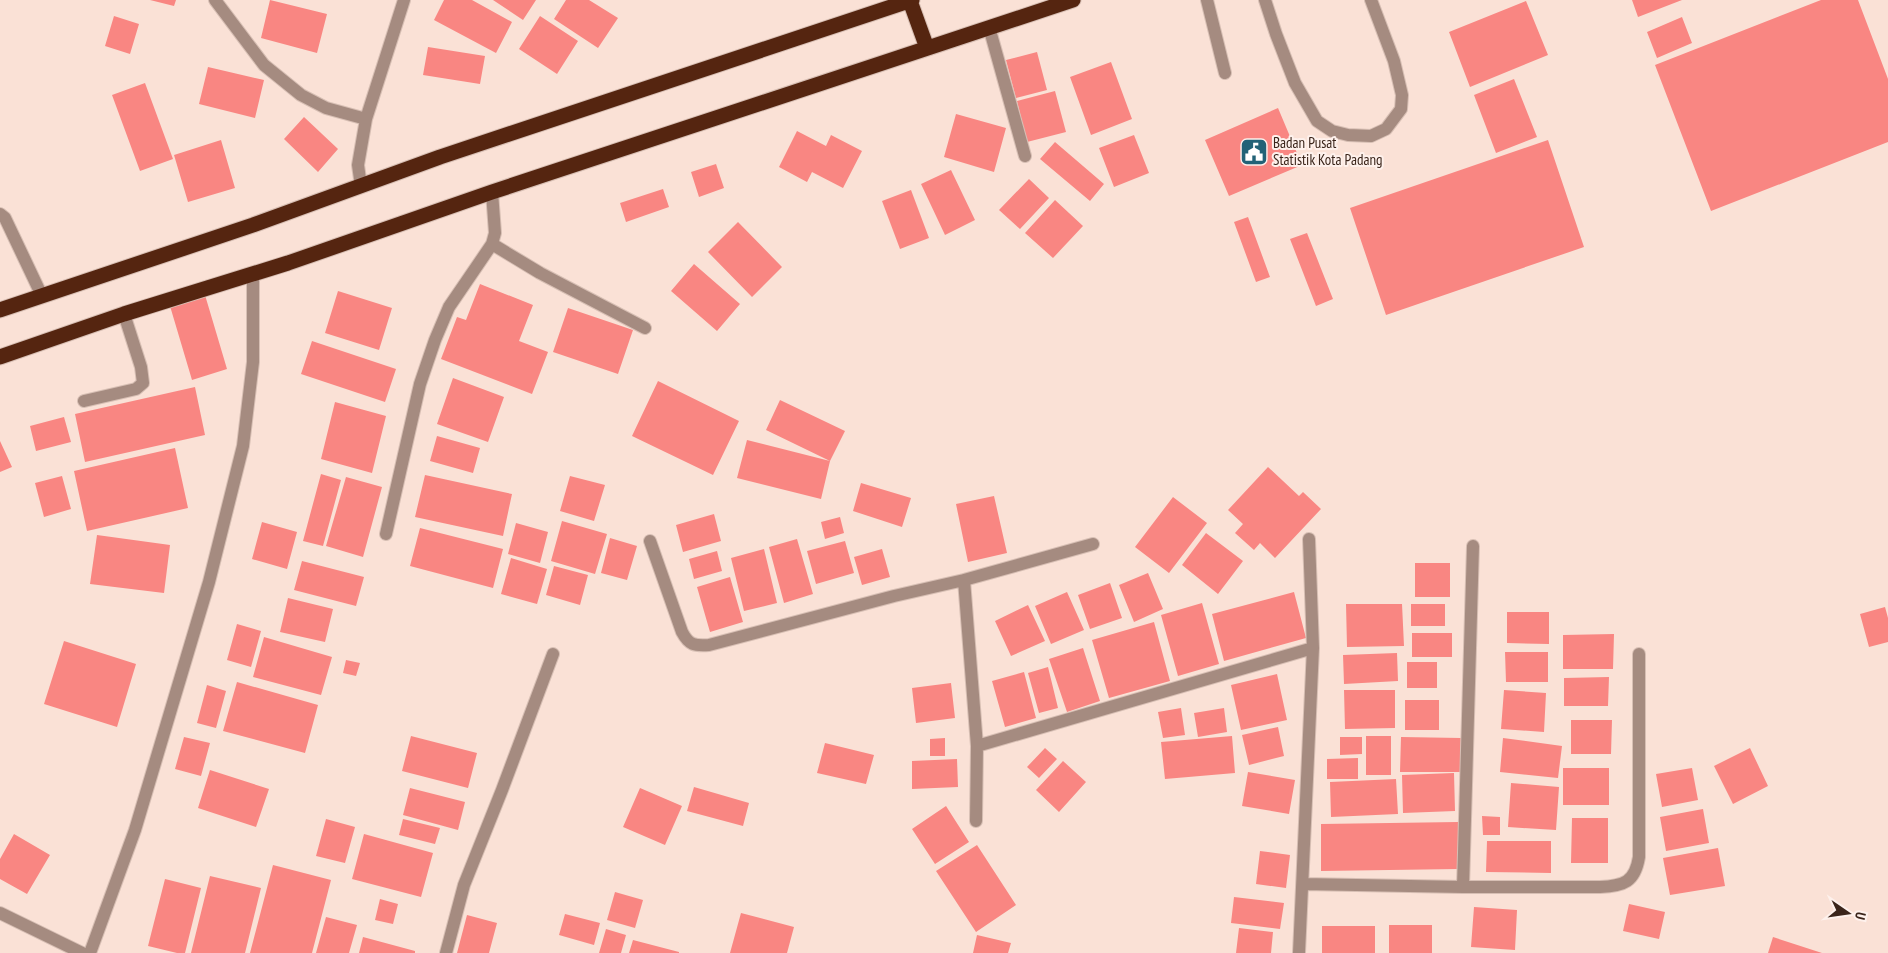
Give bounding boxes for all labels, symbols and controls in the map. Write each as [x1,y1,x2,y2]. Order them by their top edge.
place label: Badan Pusat Statistik Kota Padang [1273,133,1383,169]
public building icon: Badan Pusat Statistik Kota Padang [1239,137,1269,167]
north arrow [1823,888,1873,938]
text: U [1851,910,1870,921]

